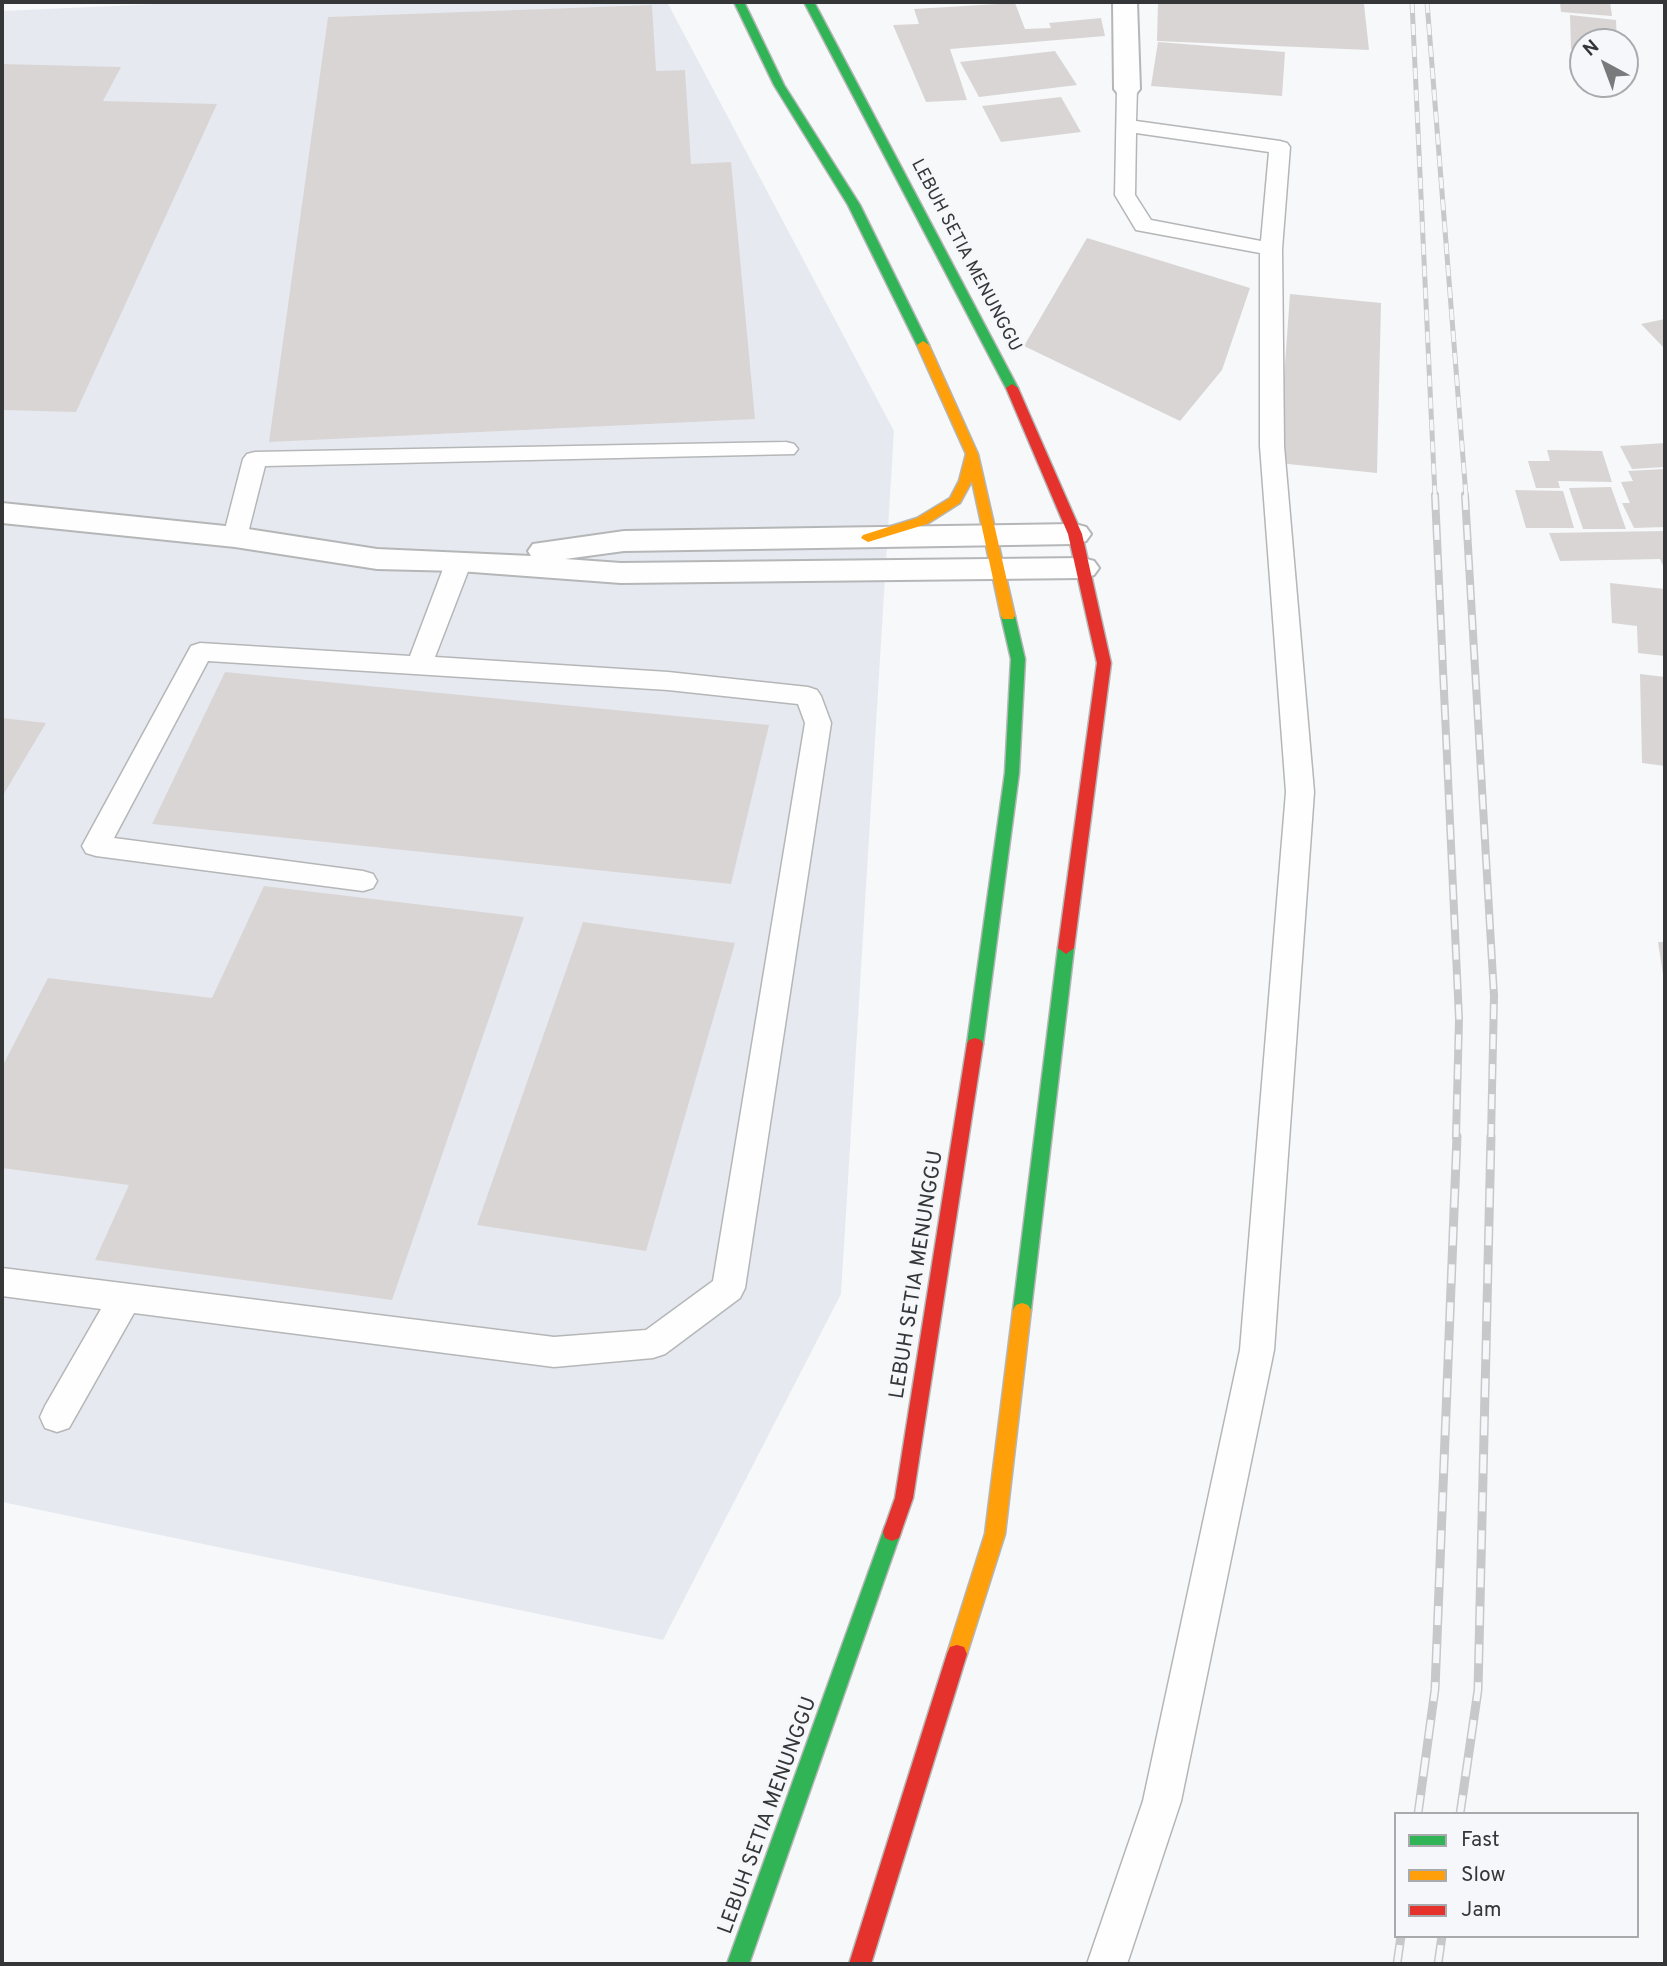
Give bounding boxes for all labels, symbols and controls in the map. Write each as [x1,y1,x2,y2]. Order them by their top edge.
north arrow [1569,28,1639,98]
text: N [1579,35,1605,62]
street label: LEBUH SETIA MENUNGGU [905,156,1025,356]
street label: LEBUH SETIA MENUNGGU [886,1149,950,1401]
street label: LEBUH SETIA MENUNGGU [714,1694,824,1938]
legend [1394,1812,1639,1938]
text: Fast [1461,1827,1500,1854]
text: Slow [1461,1862,1506,1889]
text: Jam [1461,1897,1502,1924]

